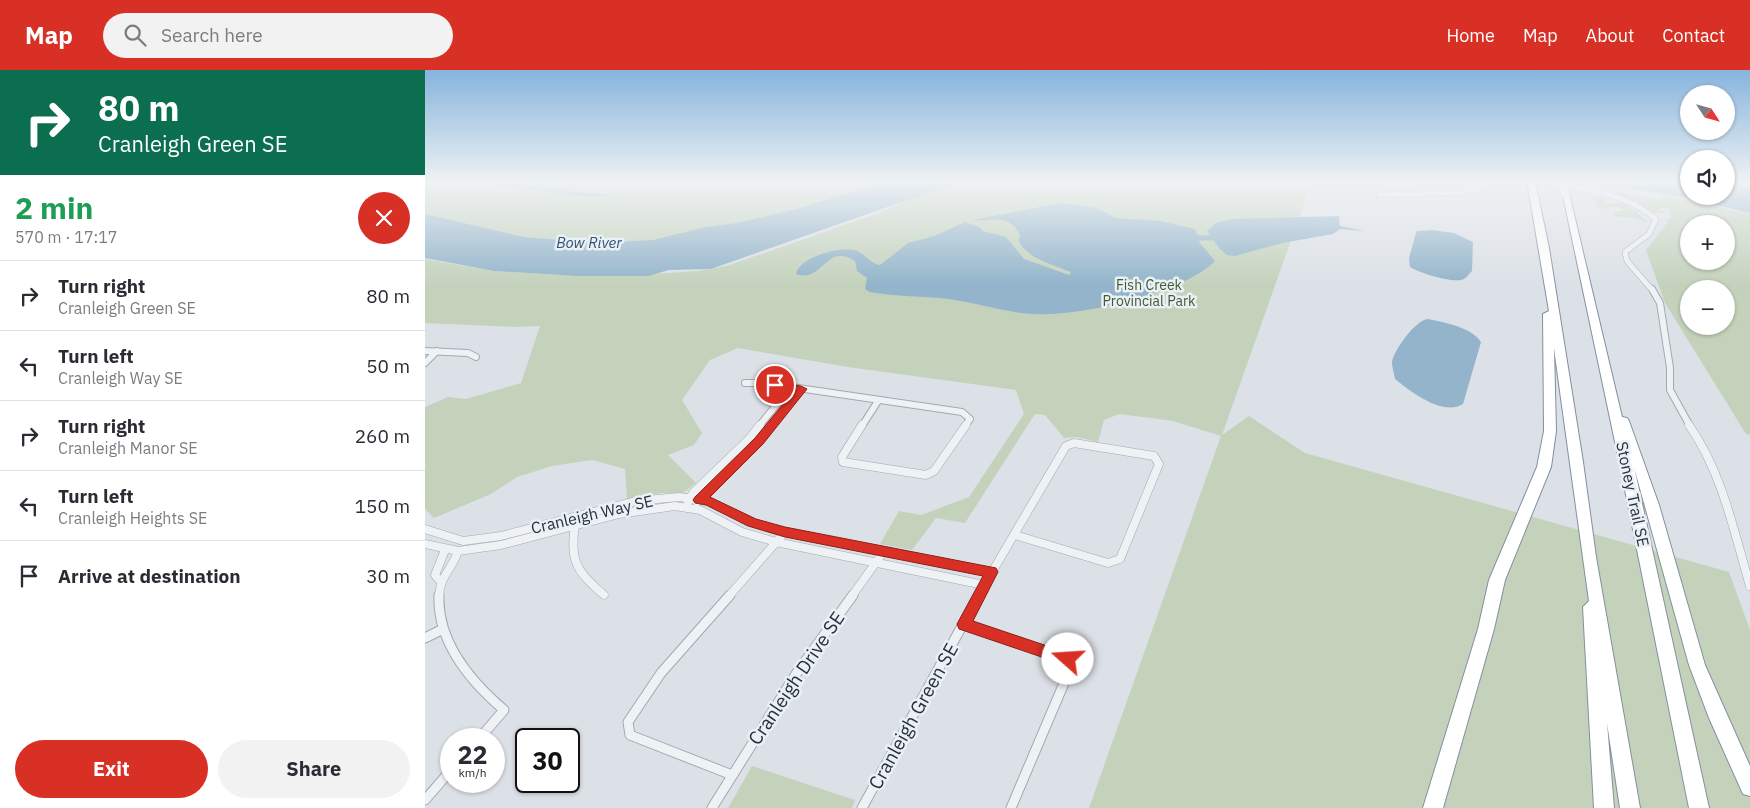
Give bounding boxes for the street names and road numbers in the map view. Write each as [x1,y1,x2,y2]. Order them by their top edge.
street label: Stoney Trail SE [1612,440,1654,548]
street label: Cranleigh Way SE [529,490,655,538]
street label: Cranleigh Drive SE [742,607,850,749]
street label: Cranleigh Green SE [863,639,963,793]

